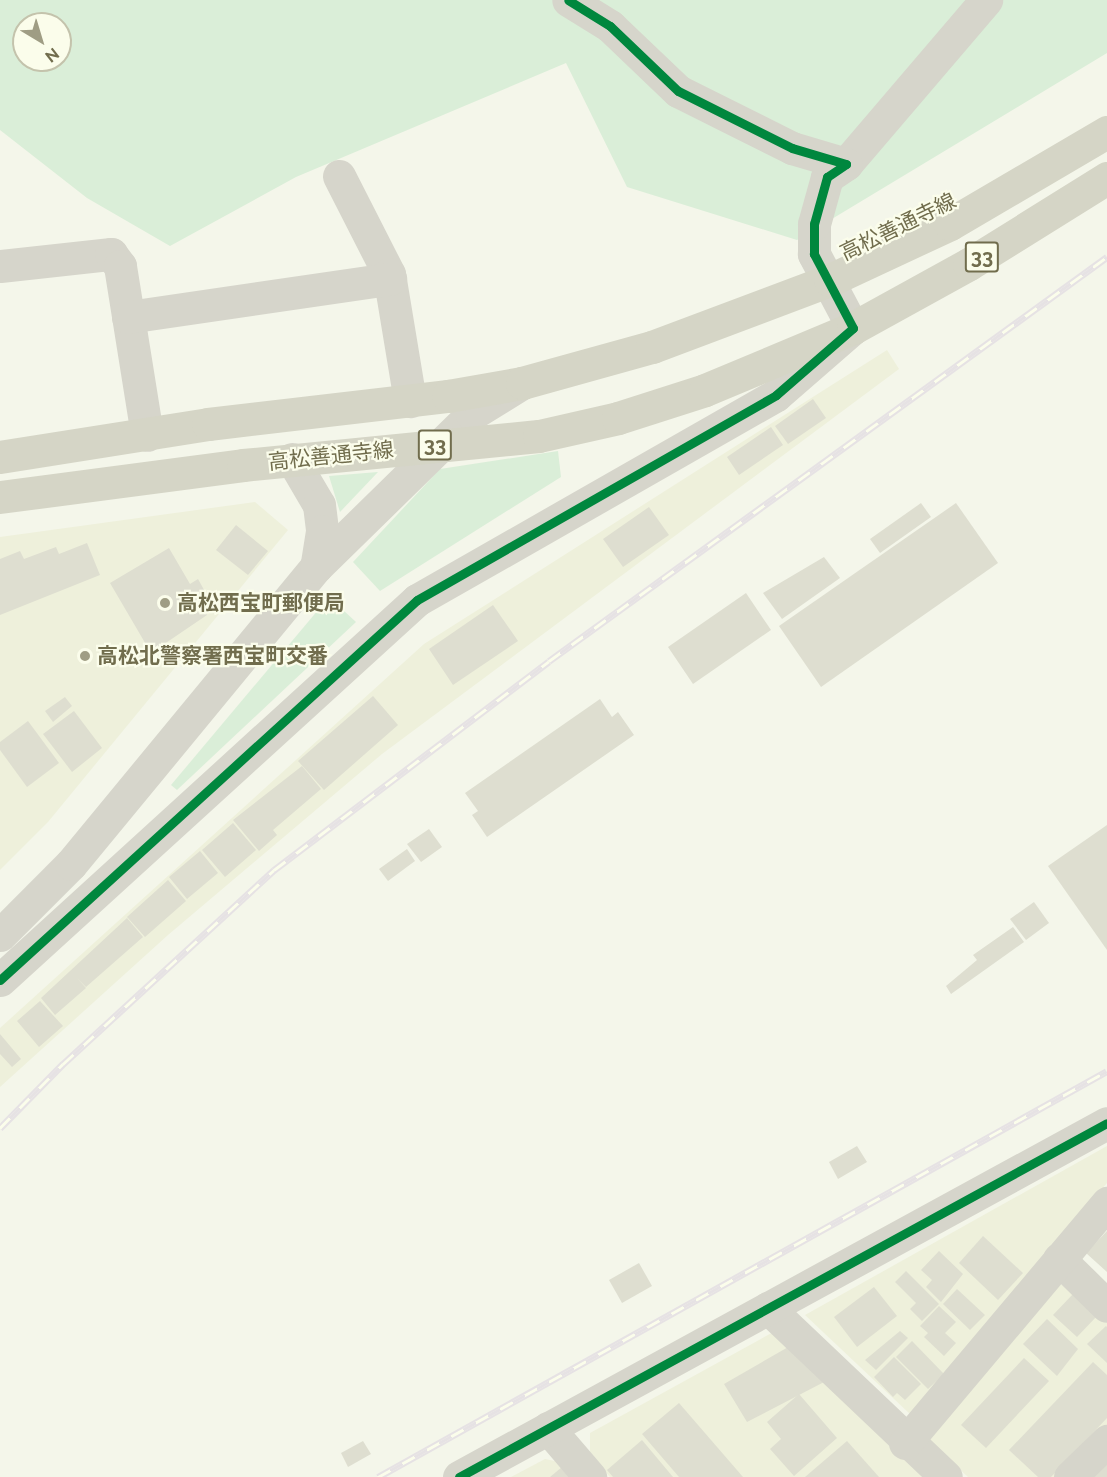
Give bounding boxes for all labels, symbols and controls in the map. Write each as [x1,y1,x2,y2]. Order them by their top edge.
north arrow [12,12,72,72]
text: N [41,44,63,66]
street label: 高松善通寺線 [836,188,960,266]
road number: 33 [964,240,1000,274]
road number: 33 [417,428,453,462]
street label: 高松善通寺線 [267,437,395,475]
place label: 高松西宝町郵便局 [177,590,345,616]
marker: 高松西宝町郵便局 [158,596,172,610]
place label: 高松北警察署西宝町交番 [97,643,328,669]
marker: 高松北警察署西宝町交番 [78,649,92,663]

